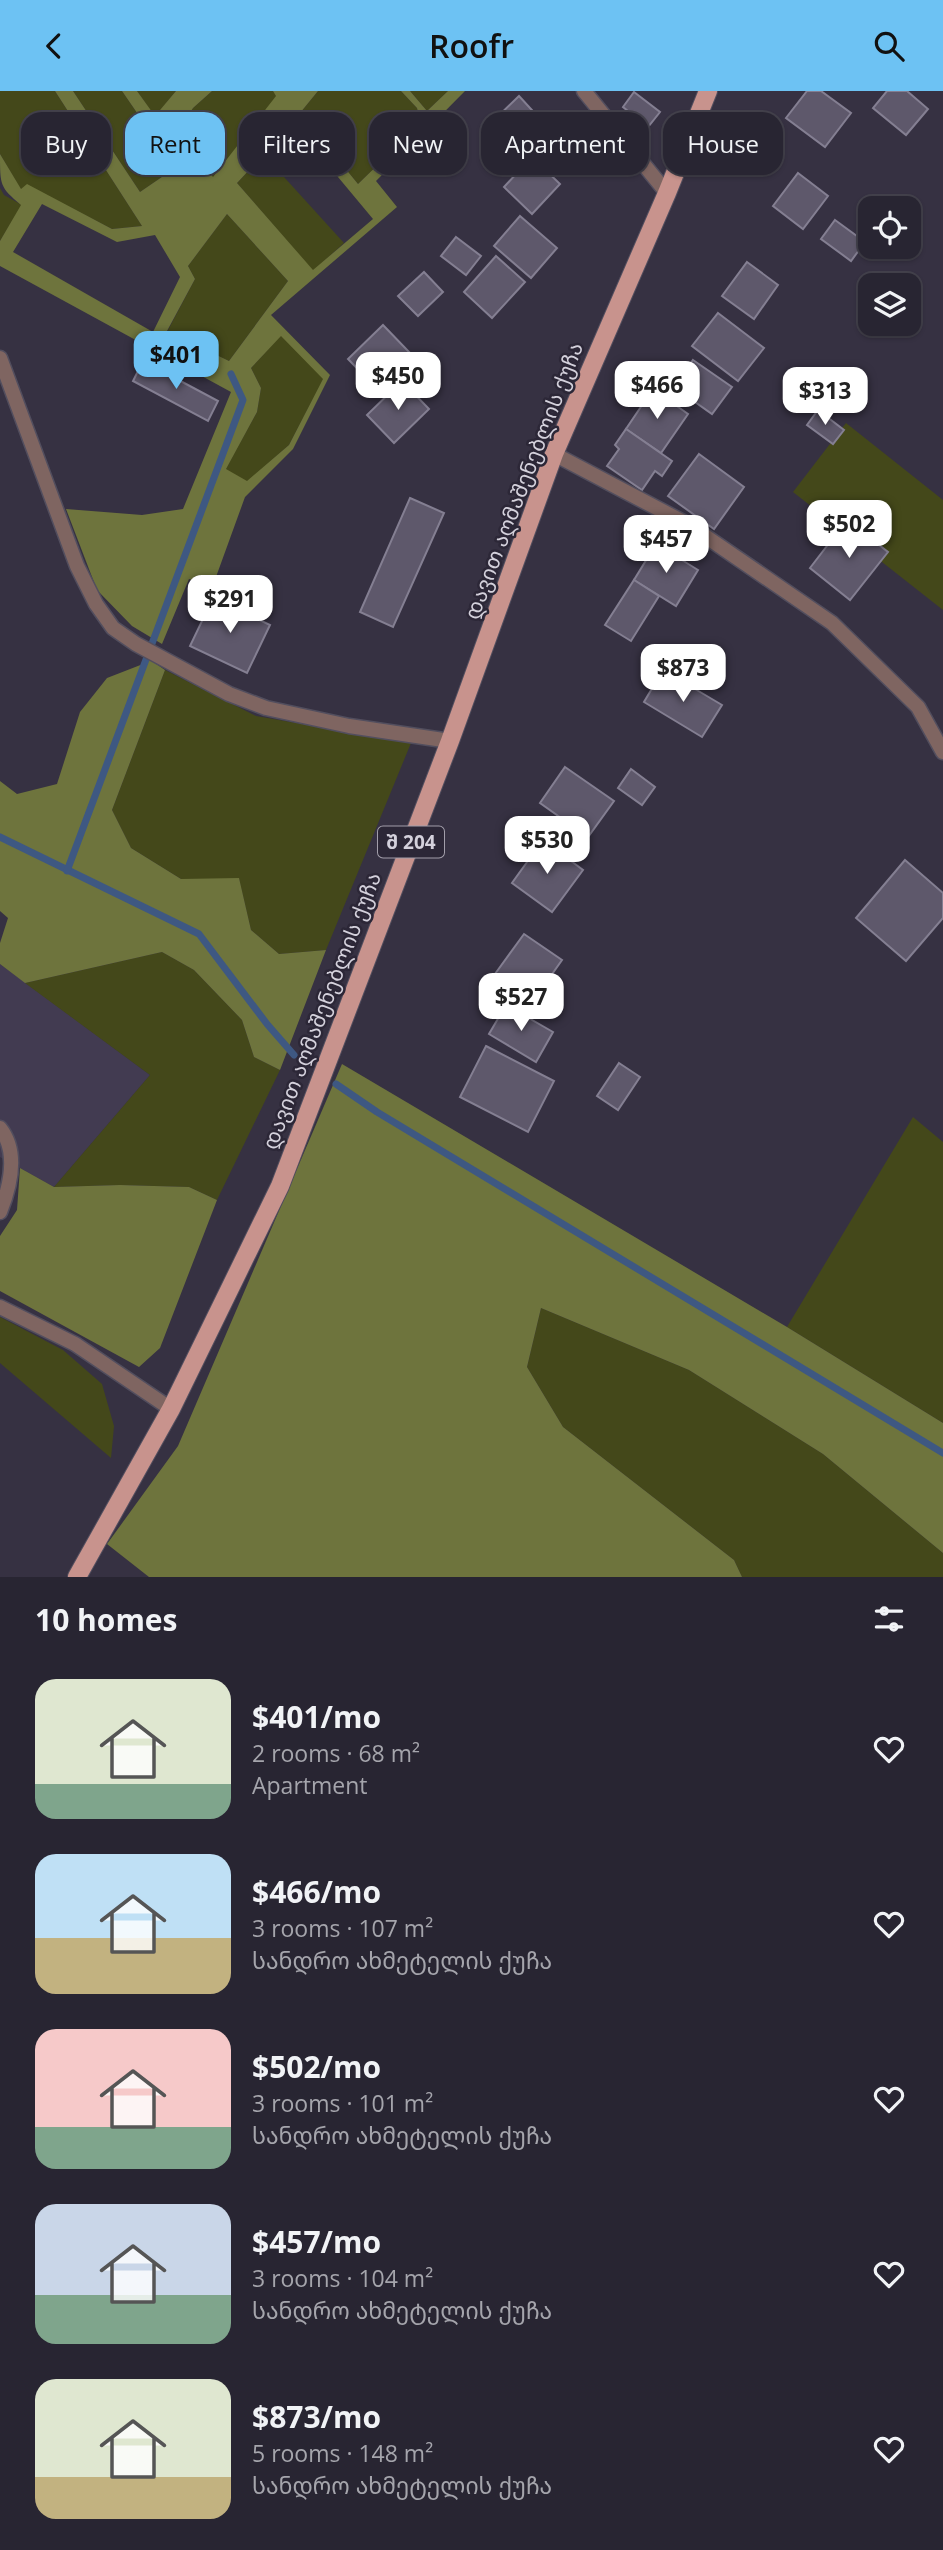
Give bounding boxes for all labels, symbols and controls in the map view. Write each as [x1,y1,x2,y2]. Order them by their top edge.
text: Roofr [429,24,514,67]
icon: back [35,27,73,65]
icon: search [870,27,908,65]
chip: Buy [21,112,111,175]
chip: Rent [125,112,225,175]
chip: Filters [239,112,355,175]
chip: New [369,112,467,175]
chip: Apartment [481,112,649,175]
chip: House [663,112,783,175]
map controls [858,196,921,336]
button: locate [858,196,921,259]
button: layers [858,273,921,336]
pin: $401 [135,331,217,391]
text: $401 [150,338,202,370]
street label: დავით აღმაშენებლის ქუჩა [457,338,589,623]
pin: $450 [357,353,439,412]
text: $450 [372,359,424,391]
pin: $466 [616,361,698,421]
pin: $313 [784,367,866,427]
text: $466 [631,368,683,400]
text: $313 [799,374,851,406]
pin: $502 [808,501,890,560]
text: $502 [823,507,875,539]
pin: $457 [625,515,707,575]
text: $457 [640,522,692,554]
pin: $291 [189,575,271,635]
text: $291 [204,582,256,614]
pin: $873 [642,645,724,704]
text: $873 [657,651,709,683]
pin: $530 [506,817,588,876]
text: $530 [521,823,573,855]
road number: შ 204 [378,827,444,857]
street label: დავით აღმაშენებლის ქუჩა [255,868,387,1153]
pin: $527 [480,974,562,1033]
text: $527 [495,980,547,1012]
text: 10 homes [35,1599,178,1640]
icon: filters [870,1600,908,1638]
text: $401/mo [252,1696,381,1737]
icon: home [91,1707,175,1791]
icon: heart [870,1730,908,1768]
text: 2 rooms · 68 m² [252,1737,420,1769]
text: Apartment [252,1769,368,1801]
text: $466/mo [252,1871,381,1912]
icon: home [91,1882,175,1966]
icon: heart [870,1905,908,1943]
text: 3 rooms · 107 m² [252,1912,433,1944]
text: სანდრო ახმეტელის ქუჩა [252,1944,552,1976]
text: $502/mo [252,2046,381,2087]
icon: home [91,2057,175,2141]
icon: heart [870,2080,908,2118]
text: 3 rooms · 101 m² [252,2087,433,2119]
text: სანდრო ახმეტელის ქუჩა [252,2119,552,2151]
text: $457/mo [252,2221,381,2262]
icon: home [91,2232,175,2316]
icon: heart [870,2255,908,2293]
text: 3 rooms · 104 m² [252,2262,433,2294]
text: სანდრო ახმეტელის ქუჩა [252,2294,552,2326]
text: $873/mo [252,2396,381,2437]
icon: home [91,2407,175,2491]
icon: heart [870,2430,908,2468]
text: 5 rooms · 148 m² [252,2437,433,2469]
text: სანდრო ახმეტელის ქუჩა [252,2469,552,2501]

